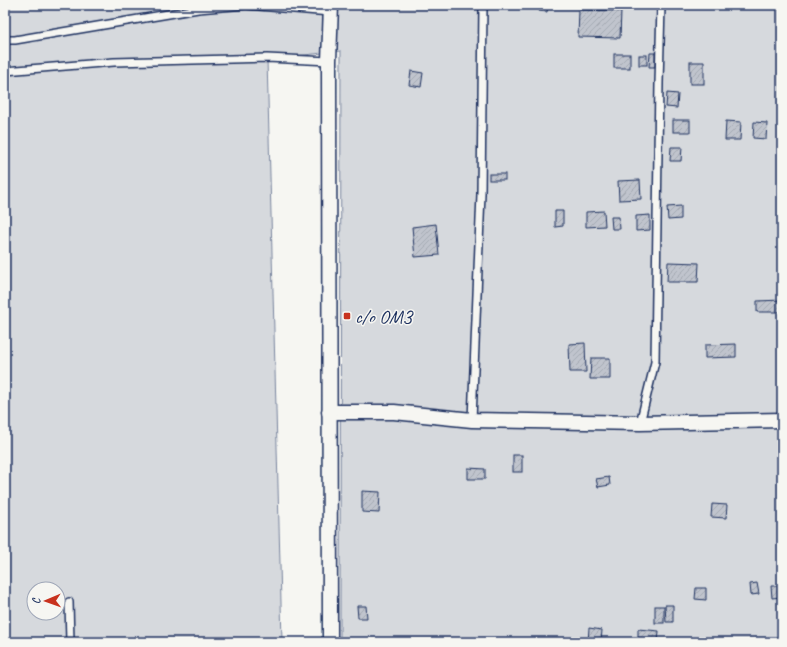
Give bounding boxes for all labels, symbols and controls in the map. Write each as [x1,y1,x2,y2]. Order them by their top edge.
place label: с/о ОМЗ [355,305,414,329]
marker: с/о ОМЗ [342,311,352,321]
north arrow [26,581,66,621]
text: С [29,597,43,604]

